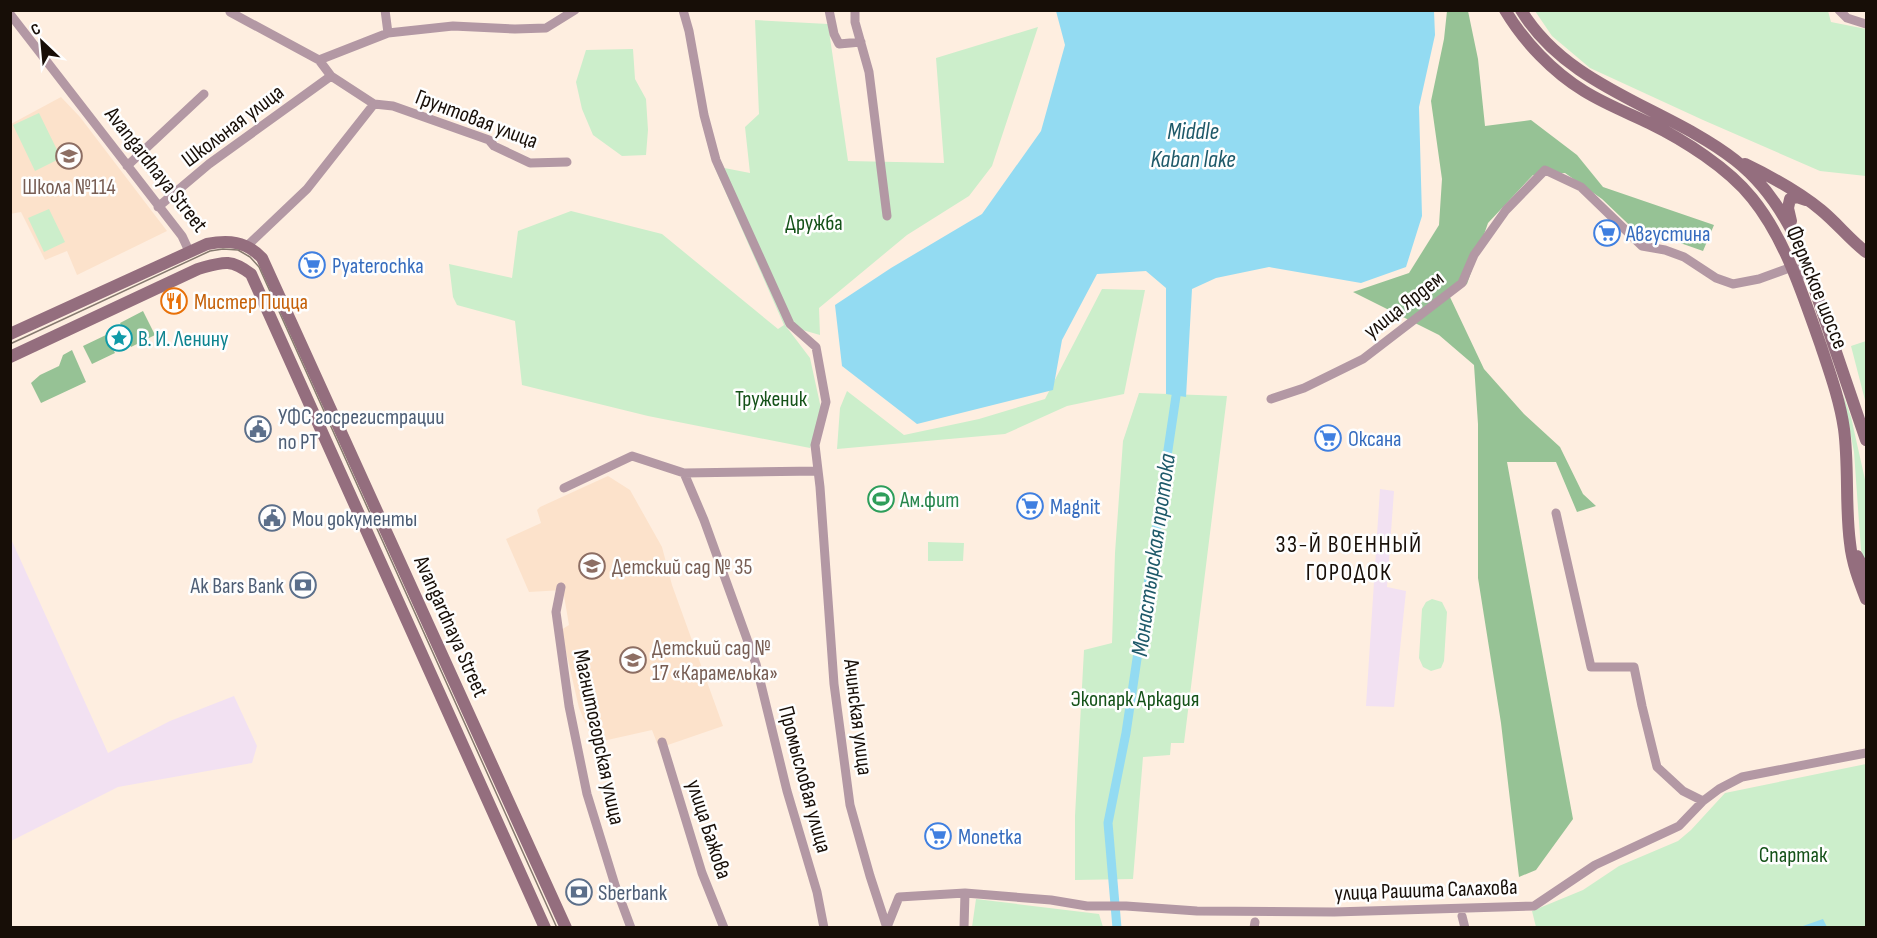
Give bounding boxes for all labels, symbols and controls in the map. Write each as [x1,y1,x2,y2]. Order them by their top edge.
north arrow [12,12,72,72]
text: С [28,20,44,40]
street label: Школьная улица [176,79,289,173]
street label: Грунтовая улица [411,84,541,155]
street label: Avangardnaya Street [98,101,213,238]
water label: Middle Kaban lake [1150,117,1236,174]
school or university icon: Школа №114 [54,141,84,171]
place label: Школа №114 [22,174,116,201]
park label: Дружба [785,210,843,237]
supermarket icon: Августина [1592,218,1622,248]
place label: Августина [1625,221,1710,248]
street label: Фермское шоссе [1780,222,1854,353]
supermarket icon: Pyaterochka [297,250,327,280]
place label: Pyaterochka [332,253,424,280]
street label: улица Ярдем [1358,265,1449,345]
restaurant icon: Мистер Пицца [159,286,189,316]
place label: Мистер Пицца [194,289,308,316]
place icon: В. И. Ленину [104,323,134,353]
place label: В. И. Ленину [138,326,229,353]
park label: Труженик [735,386,808,413]
place label: УФС госрегистрации по РТ [278,404,444,456]
public building icon: УФС госрегистрации по РТ [243,414,273,444]
supermarket icon: Оксана [1313,423,1343,453]
place label: Оксана [1348,426,1402,453]
water label: Монастырская протока [1125,452,1182,658]
sports icon: Ам.фит [866,484,896,514]
place label: Ам.фит [899,487,959,514]
supermarket icon: Magnit [1015,491,1045,521]
place label: Magnit [1050,494,1101,521]
public building icon: Мои документы [257,503,287,533]
place label: Мои документы [292,506,417,533]
district label: 33-Й ВОЕННЫЙ ГОРОДОК [1275,530,1423,587]
street label: Avangardnaya Street [407,551,494,702]
school or university icon: Детский сад № 35 [577,551,607,581]
place label: Детский сад № 35 [612,554,752,581]
bank icon: Ak Bars Bank [288,570,318,600]
place label: Ak Bars Bank [190,573,285,600]
place label: Детский сад № 17 «Карамелька» [652,635,778,687]
school or university icon: Детский сад № 17 «Карамелька» [618,645,648,675]
street label: Магнитогорская улица [567,647,630,827]
street label: Ачинская улица [837,657,878,777]
park label: Экопарк Аркадия [1071,686,1199,713]
street label: Промысловая улица [772,703,837,856]
street label: улица Бажова [680,776,737,883]
supermarket icon: Monetka [923,821,953,851]
place label: Monetka [958,824,1022,851]
park label: Спартак [1759,842,1828,869]
street label: улица Рашита Салахова [1334,874,1518,907]
bank icon: Sberbank [564,877,594,907]
place label: Sberbank [598,880,668,907]

